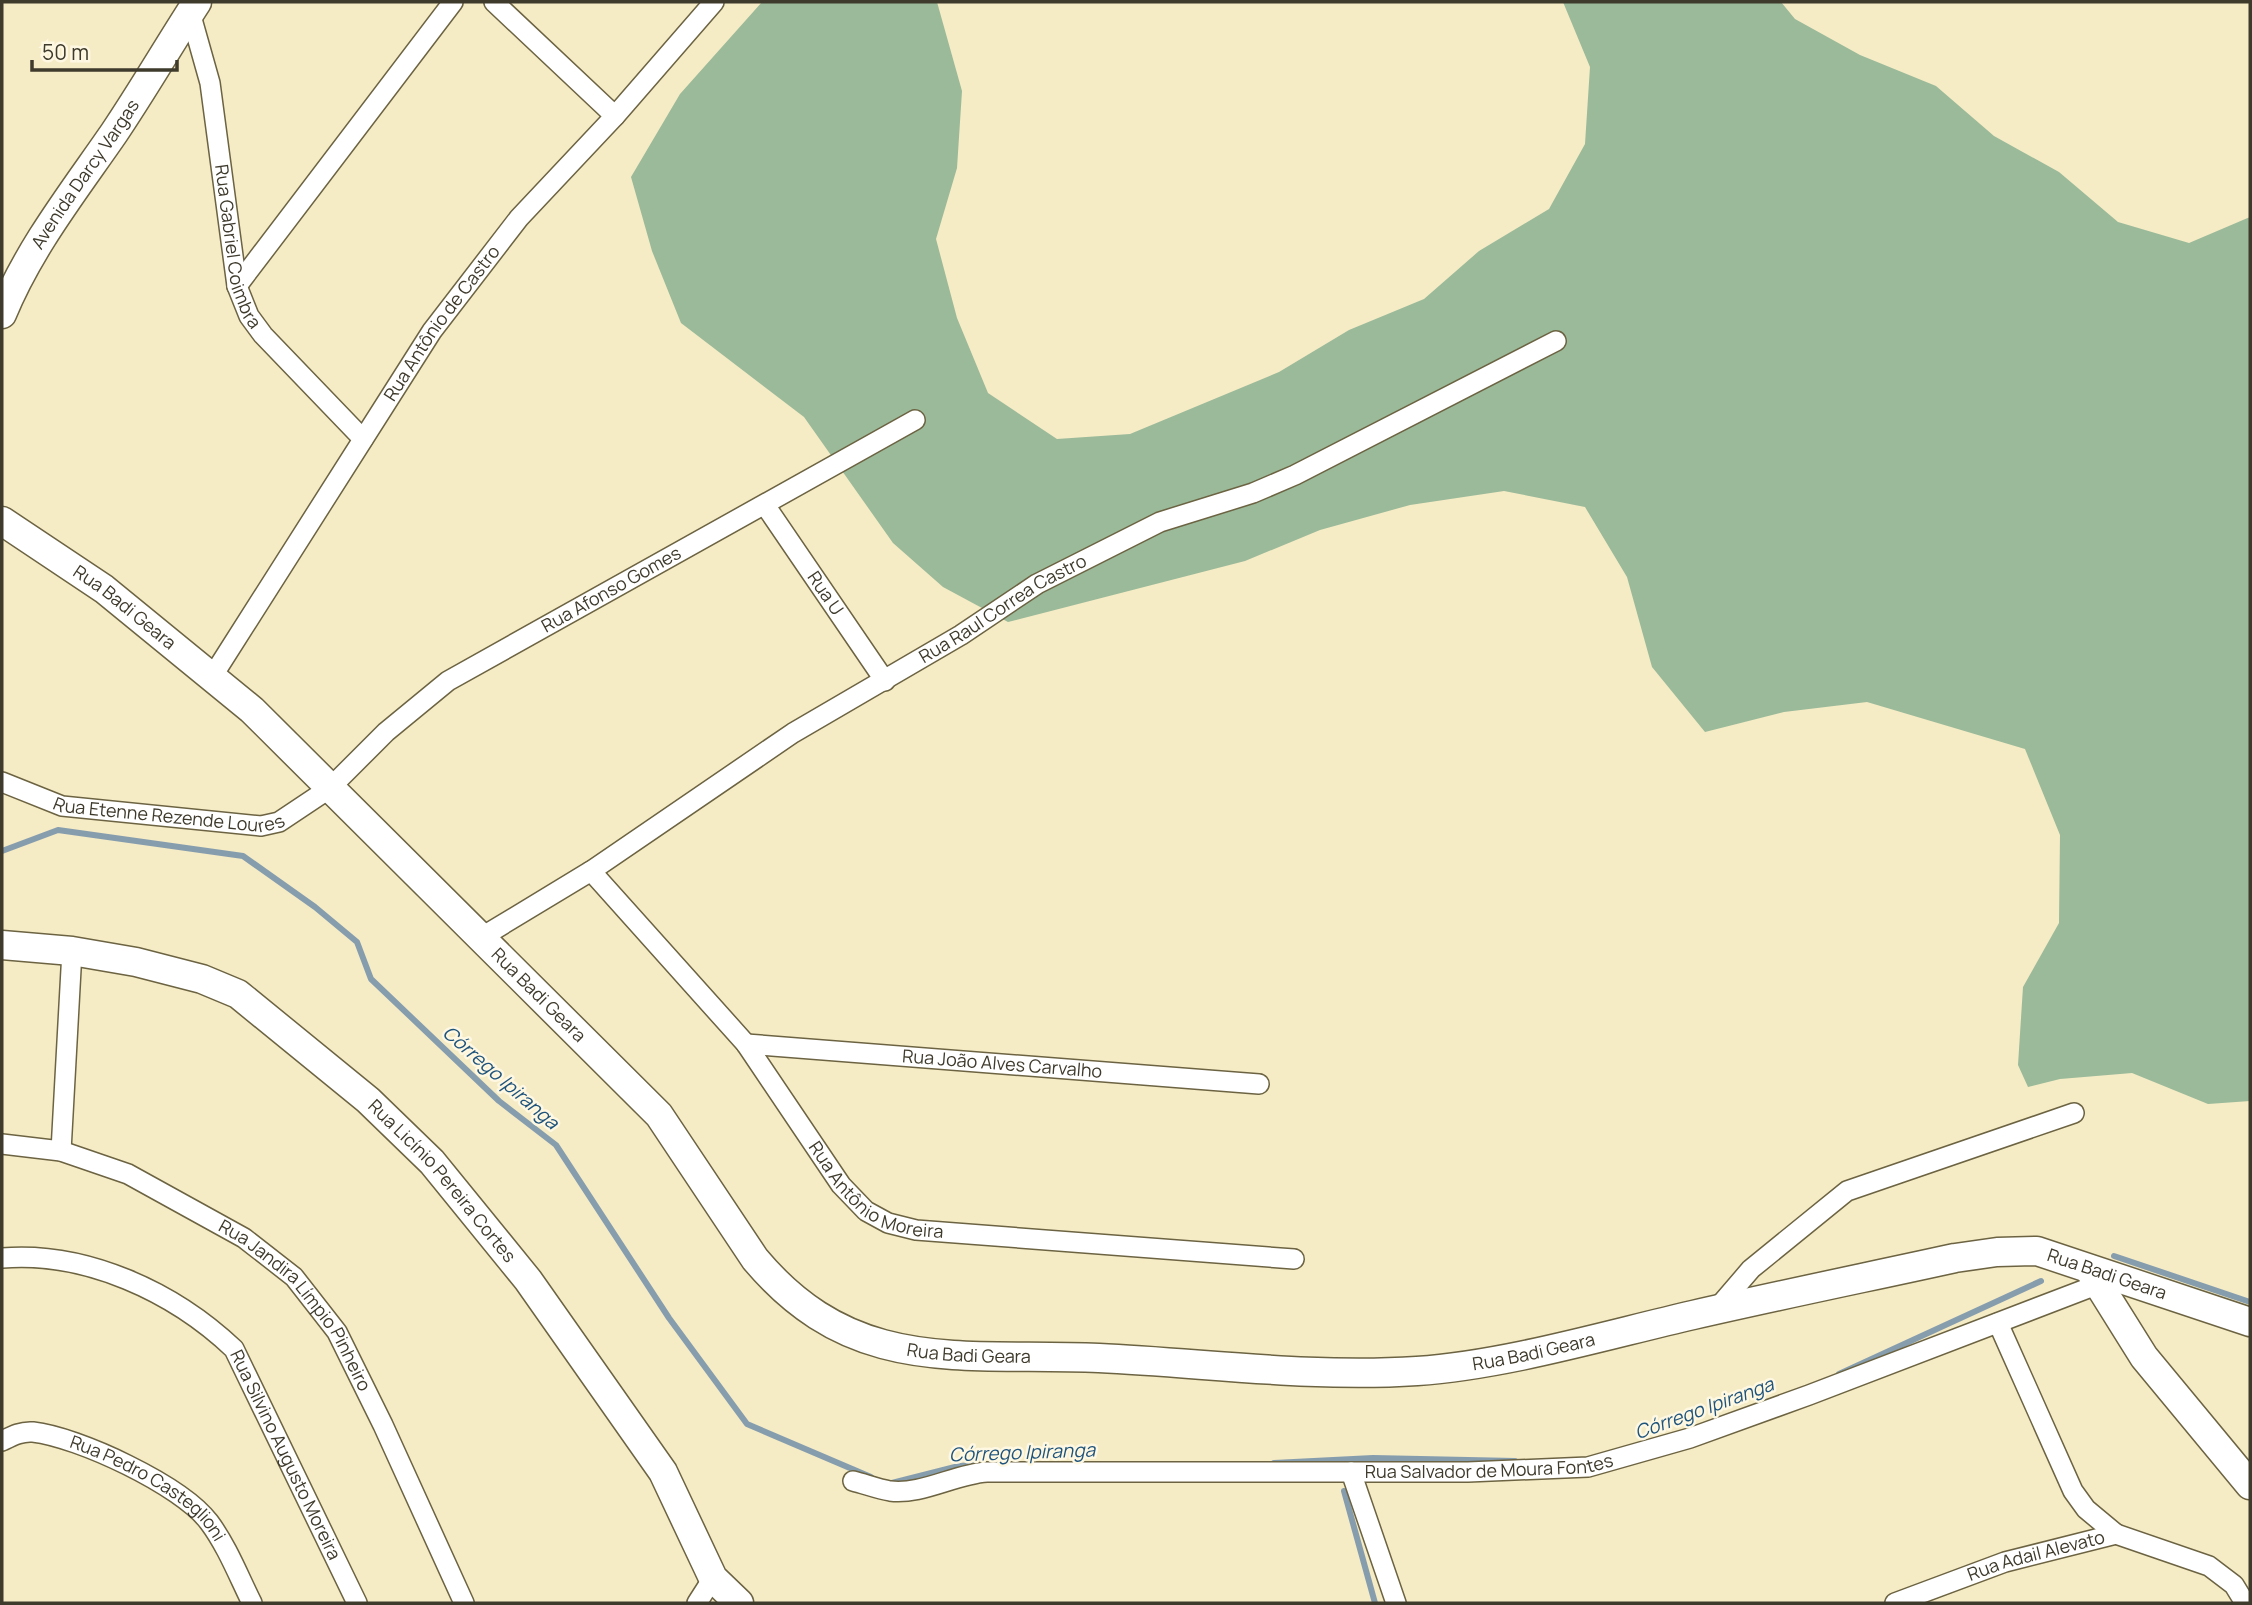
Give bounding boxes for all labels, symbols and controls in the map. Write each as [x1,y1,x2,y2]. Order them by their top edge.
scale bar [32,28,177,72]
text: 50 m [42,38,89,66]
street label: Avenida Darcy Vargas [25,94,144,253]
street label: Rua Gabriel Coimbra [210,163,267,333]
street label: Rua Antônio de Castro [378,240,505,405]
street label: Rua Afonso Gomes [537,540,685,637]
street label: Rua Raul Correa Castro [914,548,1090,668]
street label: Rua Badi Geara [69,559,182,654]
street label: Rua U [803,566,850,620]
street label: Rua Etenne Rezende Loures [50,791,289,837]
street label: Rua Badi Geara [487,942,592,1047]
water label: Córrego Ipiranga [437,1019,566,1136]
street label: Rua João Alves Carvalho [901,1043,1103,1083]
street label: Rua Licínio Pereira Cortes [363,1094,522,1267]
street label: Rua Antônio Moreira [804,1136,944,1243]
street label: Rua Jandira Límpio Pinheiro [215,1213,377,1395]
street label: Rua Badi Geara [2045,1242,2170,1304]
street label: Rua Badi Geara [1471,1326,1597,1375]
street label: Rua Badi Geara [905,1337,1031,1368]
street label: Rua Silvino Augusto Moreira [225,1346,347,1563]
water label: Córrego Ipiranga [1631,1370,1778,1445]
street label: Rua Pedro Casteglioni [67,1429,232,1545]
water label: Córrego Ipiranga [949,1436,1097,1468]
street label: Rua Salvador de Moura Fontes [1365,1447,1616,1483]
street label: Rua Adail Alevato [1964,1524,2107,1586]

